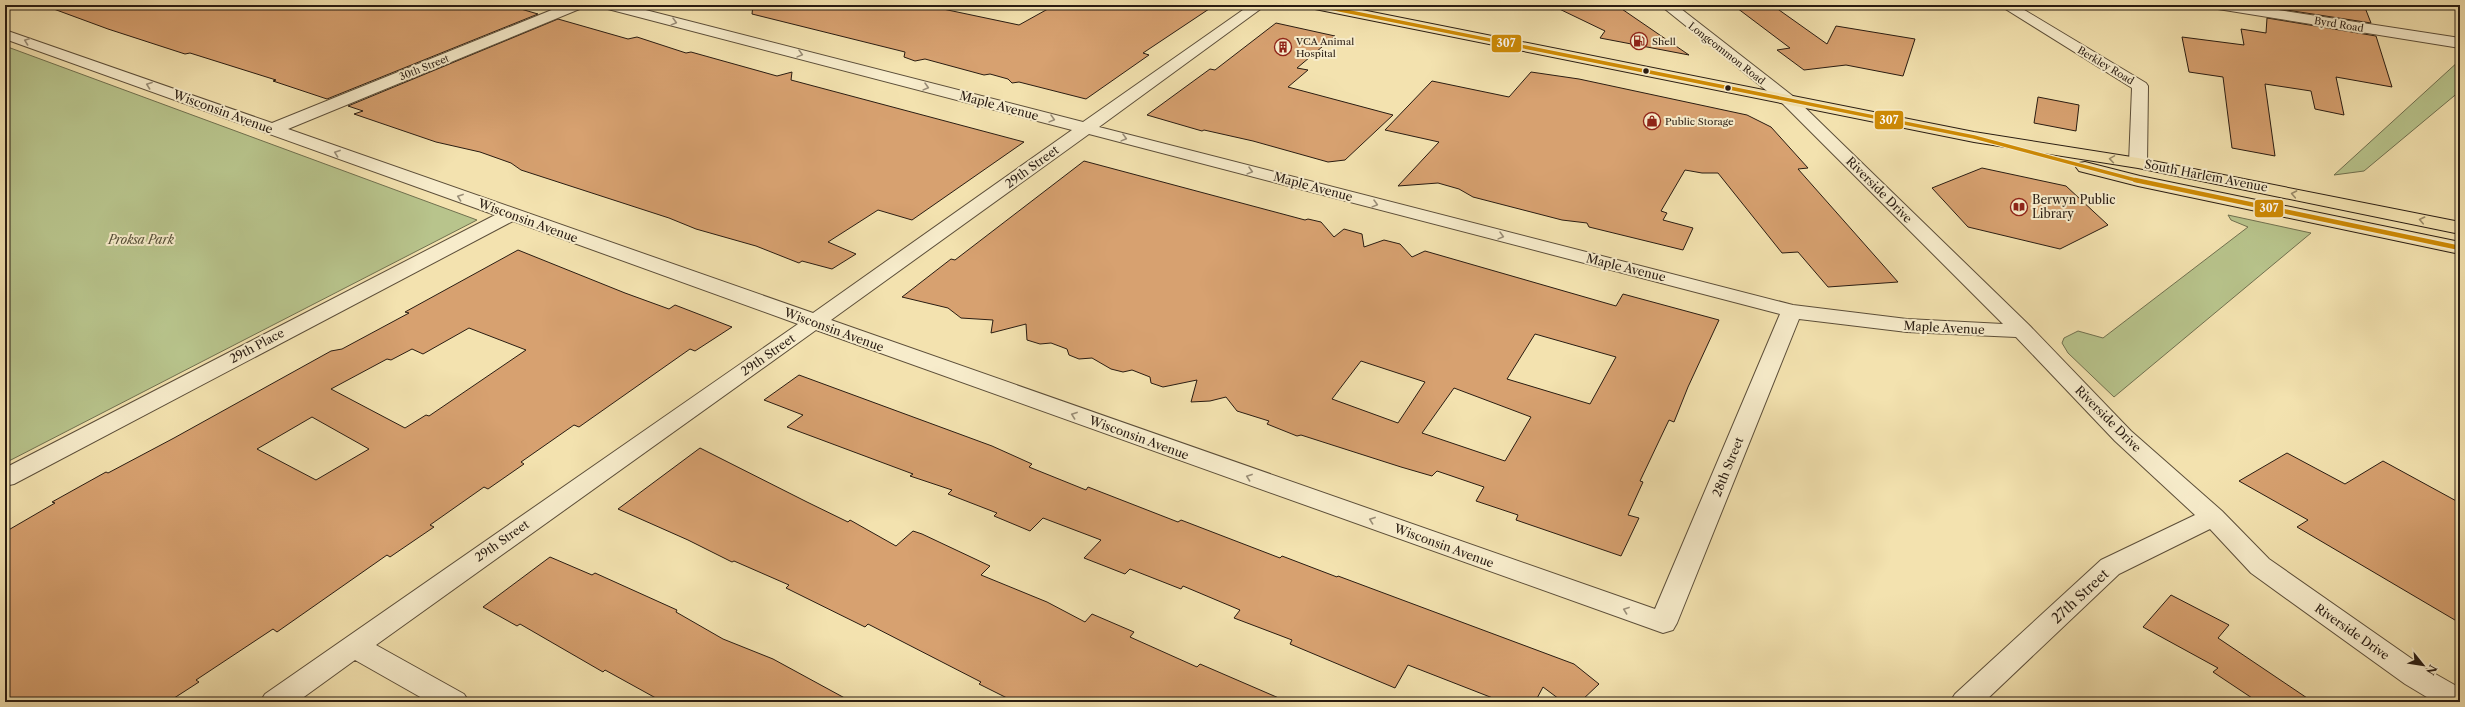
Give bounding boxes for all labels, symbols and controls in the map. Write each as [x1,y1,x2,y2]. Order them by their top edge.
street label: Byrd Road [2313,14,2365,35]
one-way arrow [670,17,677,26]
street label: Longcommon Road [1686,19,1768,87]
fuel station icon: Shell [1629,31,1649,51]
line badge: 307 [1491,34,1522,53]
place label: VCA Animal Hospital [1295,35,1354,60]
place label: Shell [1652,35,1676,48]
text: 307 [1497,36,1516,50]
building icon: VCA Animal Hospital [1273,37,1293,57]
one-way arrow [23,38,30,46]
street label: Berkley Road [2075,43,2136,87]
one-way arrow [797,50,803,58]
street label: 30th Street [397,51,451,83]
unlabelled marker [1641,66,1651,76]
one-way arrow [146,82,153,90]
one-way arrow [922,82,929,91]
unlabelled marker [1723,83,1733,93]
street label: Wisconsin Avenue [170,86,275,137]
street label: Maple Avenue [958,88,1041,123]
line badge: 307 [1874,110,1904,130]
shop icon: Public Storage [1642,111,1662,131]
text: 307 [1880,113,1899,127]
one-way arrow [1049,115,1055,123]
place label: Public Storage [1665,115,1734,128]
one-way arrow [1120,133,1127,142]
street label: 29th Street [1002,142,1062,191]
one-way arrow [334,149,341,158]
street label: Riverside Drive [1843,153,1916,226]
one-way arrow [2109,155,2115,164]
street label: South Harlem Avenue [2143,156,2269,195]
one-way arrow [1246,166,1253,175]
street label: Maple Avenue [1272,169,1355,204]
one-way arrow [2291,190,2298,199]
place label: Berwyn Public Library [2032,192,2116,221]
one-way arrow [456,193,463,202]
street label: Wisconsin Avenue [475,195,580,246]
library icon: Berwyn Public Library [2009,197,2029,217]
one-way arrow [1372,199,1379,207]
line badge: 307 [2254,199,2284,218]
text: 307 [2260,201,2279,215]
one-way arrow [2419,216,2425,224]
one-way arrow [1498,231,1505,240]
park label: Proksa Park [107,232,175,247]
street label: Maple Avenue [1585,250,1668,285]
street label: Wisconsin Avenue [781,304,886,355]
street label: Maple Avenue [1903,318,1985,337]
street label: 29th Place [227,325,287,366]
street label: 29th Street [738,330,798,379]
street label: Riverside Drive [2072,382,2145,455]
one-way arrow [1070,411,1077,419]
street label: Wisconsin Avenue [1086,412,1191,463]
street label: 28th Street [1709,434,1747,499]
one-way arrow [1246,473,1253,481]
street label: 29th Street [472,516,532,565]
one-way arrow [1368,517,1375,525]
street label: Wisconsin Avenue [1391,520,1496,571]
street label: 27th Street [2048,565,2113,627]
street label: Riverside Drive [2312,600,2393,663]
one-way arrow [1623,607,1630,615]
north arrow [2403,645,2443,685]
text: N [2423,662,2440,678]

